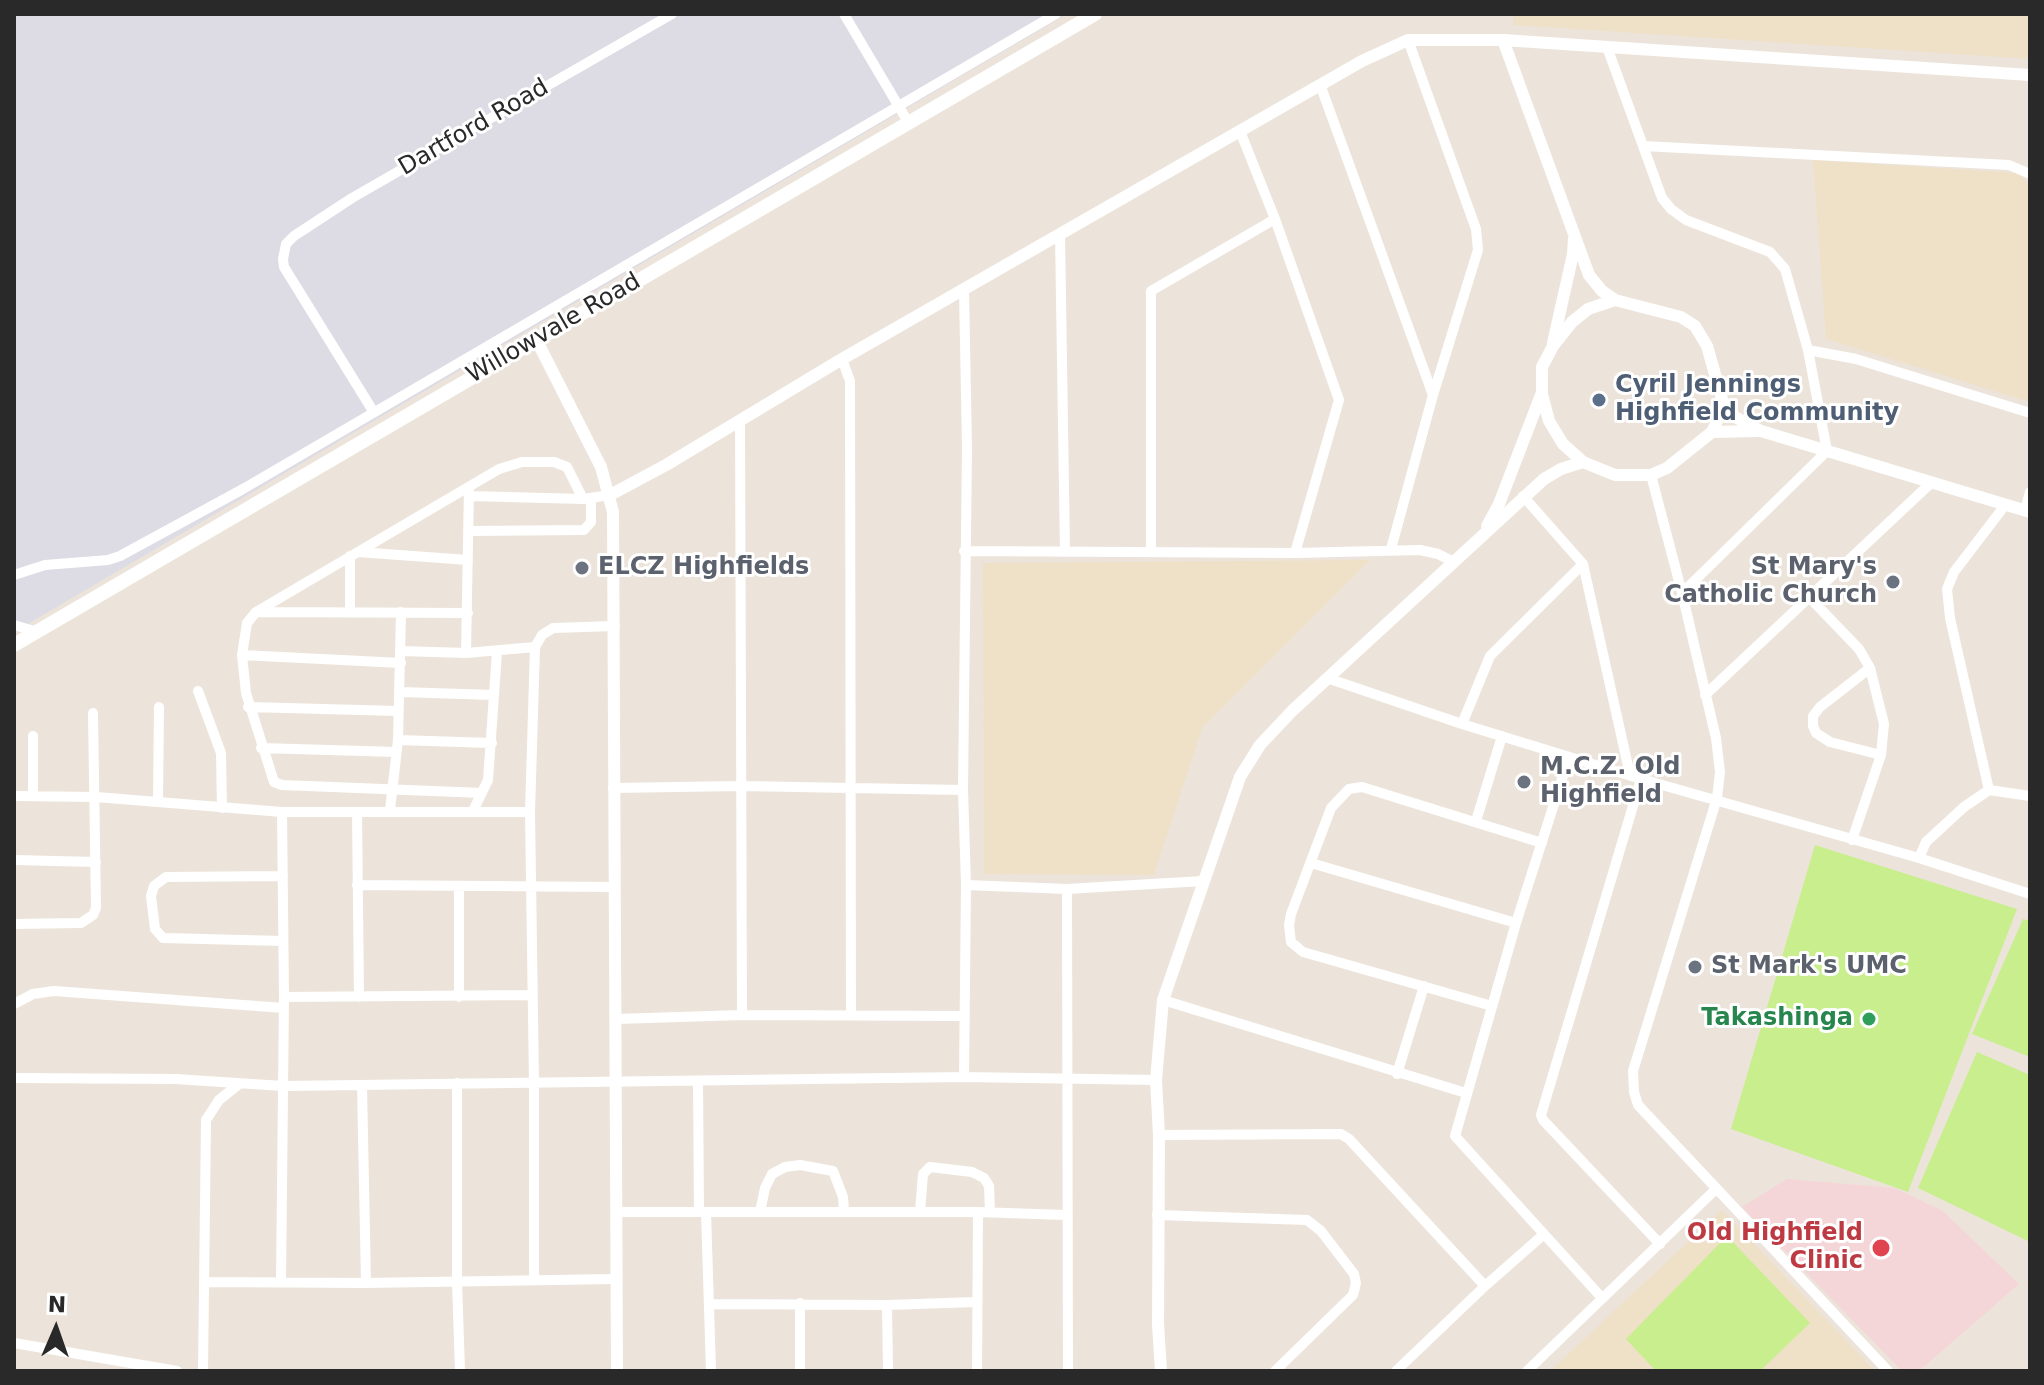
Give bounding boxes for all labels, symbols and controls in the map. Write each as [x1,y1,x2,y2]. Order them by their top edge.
street label: Dartford Road [394,73,554,183]
street label: Willowvale Road [462,268,646,390]
place label: Cyril Jennings Highfield Community [1615,372,1899,428]
marker: Cyril Jennings Highfield Community [1590,391,1608,409]
place label: ELCZ Highfields [598,554,809,582]
place label: St Mary's Catholic Church [1664,554,1877,610]
marker: ELCZ Highfields [573,559,591,577]
marker: St Mary's Catholic Church [1884,573,1902,591]
place label: M.C.Z. Old Highfield [1540,754,1680,810]
marker: M.C.Z. Old Highfield [1515,773,1533,791]
place label: St Mark's UMC [1711,953,1907,981]
marker: St Mark's UMC [1686,958,1704,976]
place label: Takashinga [1701,1005,1853,1033]
marker: Takashinga [1860,1010,1878,1028]
place label: Old Highfield Clinic [1687,1220,1863,1276]
marker: Old Highfield Clinic [1870,1237,1892,1259]
north arrow [16,1289,96,1369]
text: N [47,1292,66,1317]

